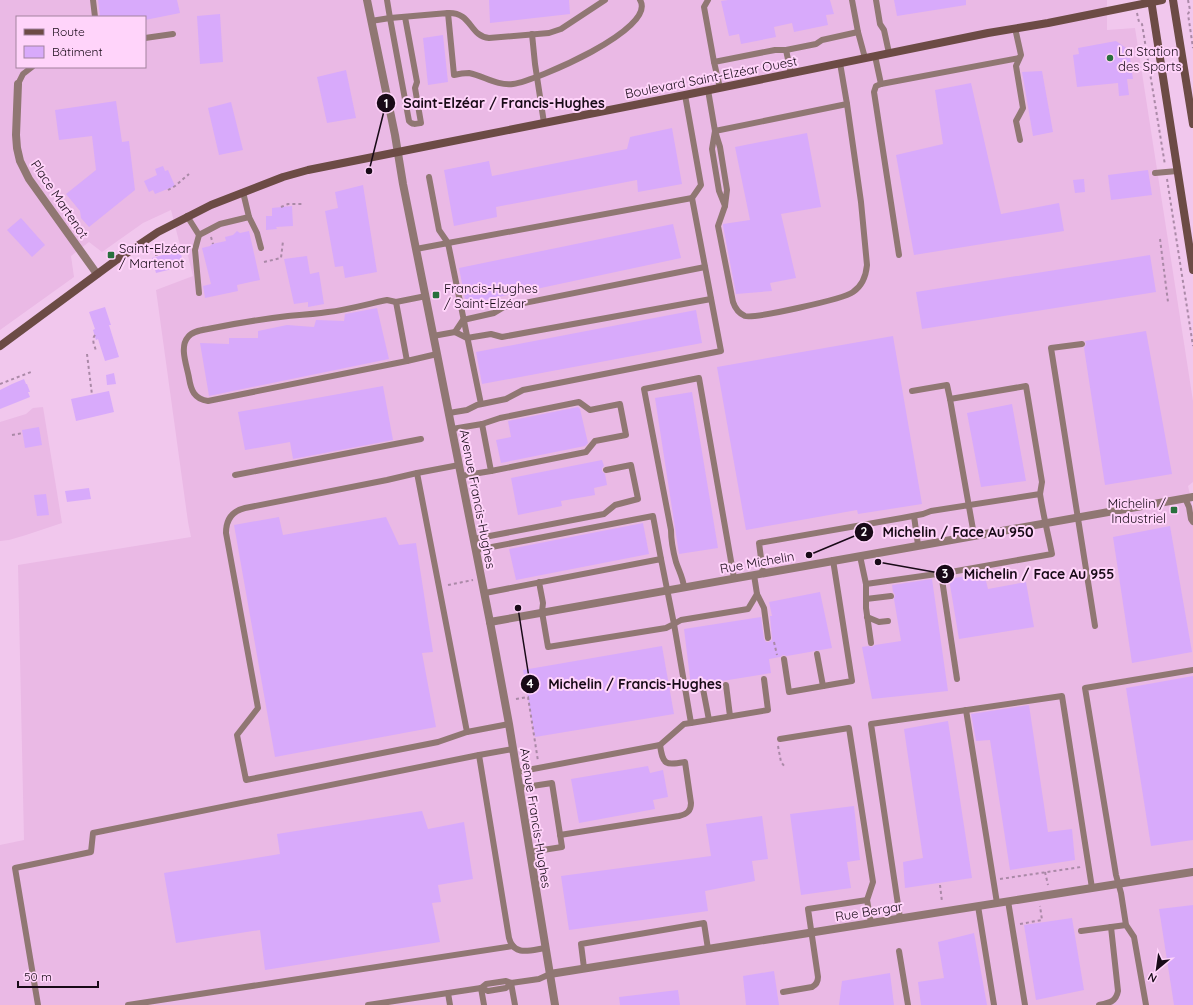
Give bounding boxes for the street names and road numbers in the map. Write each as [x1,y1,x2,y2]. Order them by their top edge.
street label: Boulevard Saint-Elzéar Ouest [623,52,799,102]
street label: Place Martenot [28,157,92,241]
street label: Avenue Francis-Hughes [457,428,499,570]
street label: Rue Michelin [719,548,795,576]
street label: Avenue Francis-Hughes [517,747,555,889]
street label: Rue Bergar [834,898,904,924]

